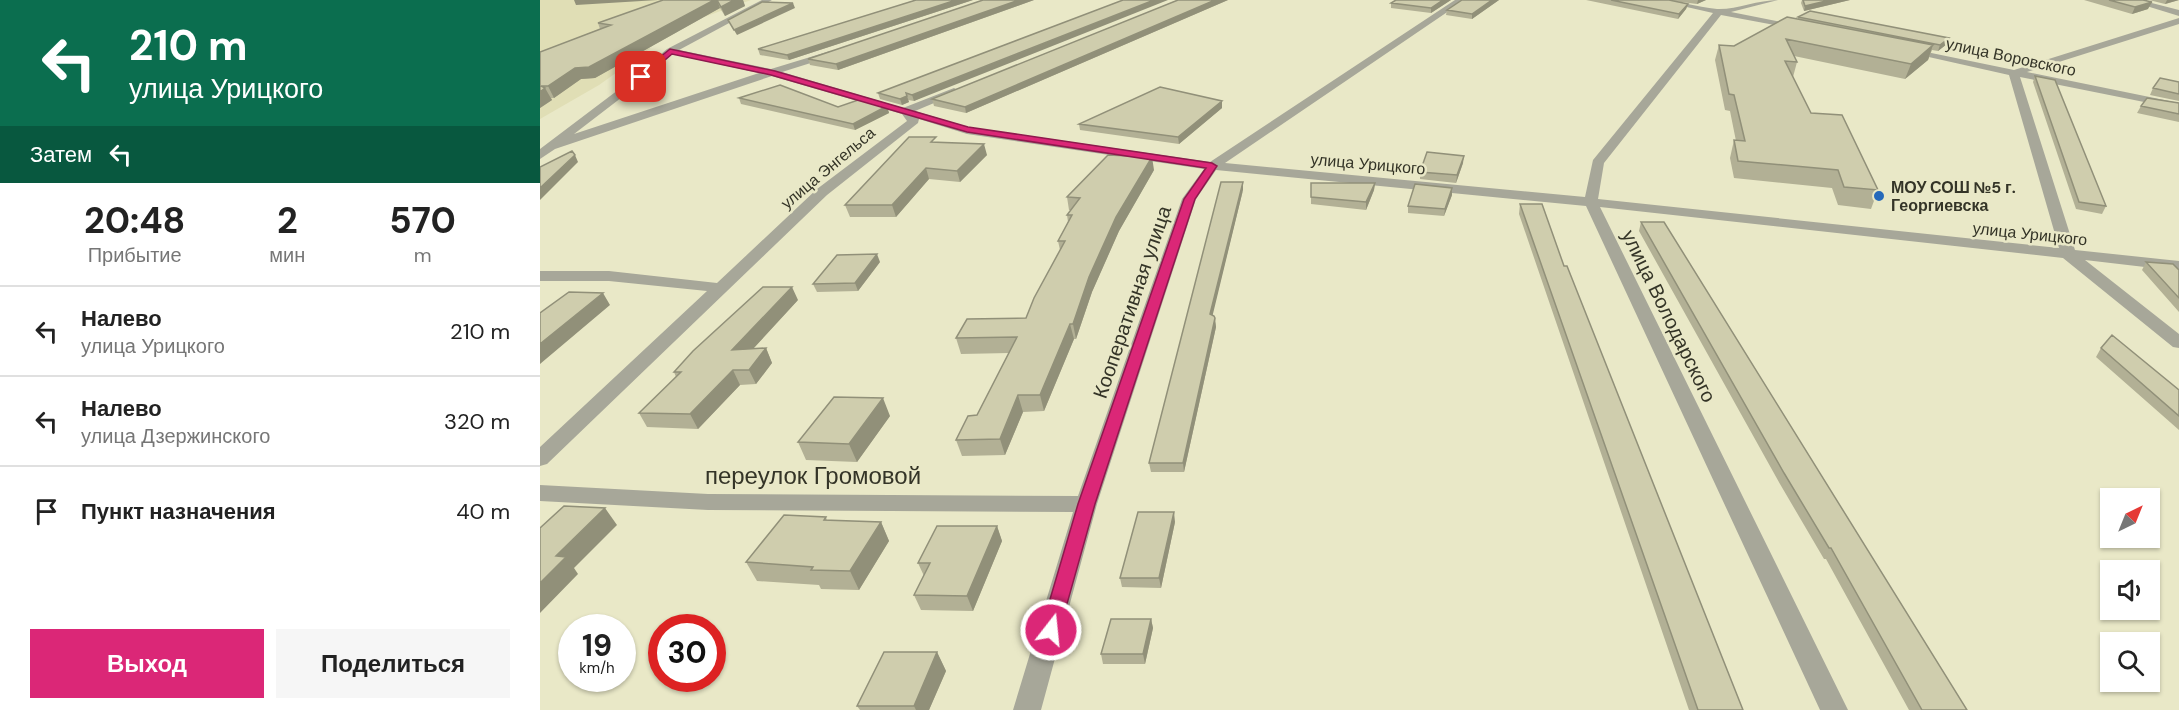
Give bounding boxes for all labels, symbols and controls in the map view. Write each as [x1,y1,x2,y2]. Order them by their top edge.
text: 210 m [129,18,247,73]
icon: left [30,24,108,102]
street label: улица Воровского [1944,33,2078,81]
pin [615,51,666,102]
icon: arrive [624,60,657,93]
text: улица Урицкого [129,71,323,106]
street label: улица Энгельса [776,122,880,214]
icon: left [104,138,137,171]
text: Затем [30,140,92,169]
street label: улица Урицкого [1310,149,1426,179]
place label: МОУ СОШ №5 г. Георгиевска [1891,177,2016,216]
marker: МОУ СОШ №5 г. Георгиевска [1872,189,1886,203]
text: 20:48 [84,197,185,244]
text: 2 [277,197,298,244]
text: 570 [389,197,456,244]
street label: Кооперативная улица [1087,201,1177,402]
street label: улица Урицкого [1972,218,2088,250]
street label: улица Володарского [1616,225,1722,407]
text: Прибытие [88,242,182,268]
text: мин [269,242,305,268]
text: m [414,242,432,268]
text: Налево [81,304,162,333]
icon: left [30,315,63,348]
text: 210 m [450,317,510,346]
text: улица Урицкого [81,333,225,359]
text: Налево [81,394,162,423]
icon: left [30,405,63,438]
text: 320 m [444,407,510,436]
text: улица Дзержинского [81,423,270,449]
street label: переулок Громовой [705,460,921,491]
north arrow [2100,488,2160,548]
map controls [2100,488,2160,692]
icon: arrive [30,495,63,528]
text: Пункт назначения [81,497,276,526]
text: 40 m [456,497,510,526]
button: sound [2100,560,2160,620]
position arrow [1019,598,1083,662]
speed limit sign: 30 [648,614,726,692]
text: 19 [582,626,612,665]
button: Выход [30,629,264,698]
button: Поделиться [276,629,510,698]
button: search [2100,632,2160,692]
text: km/h [579,658,615,678]

